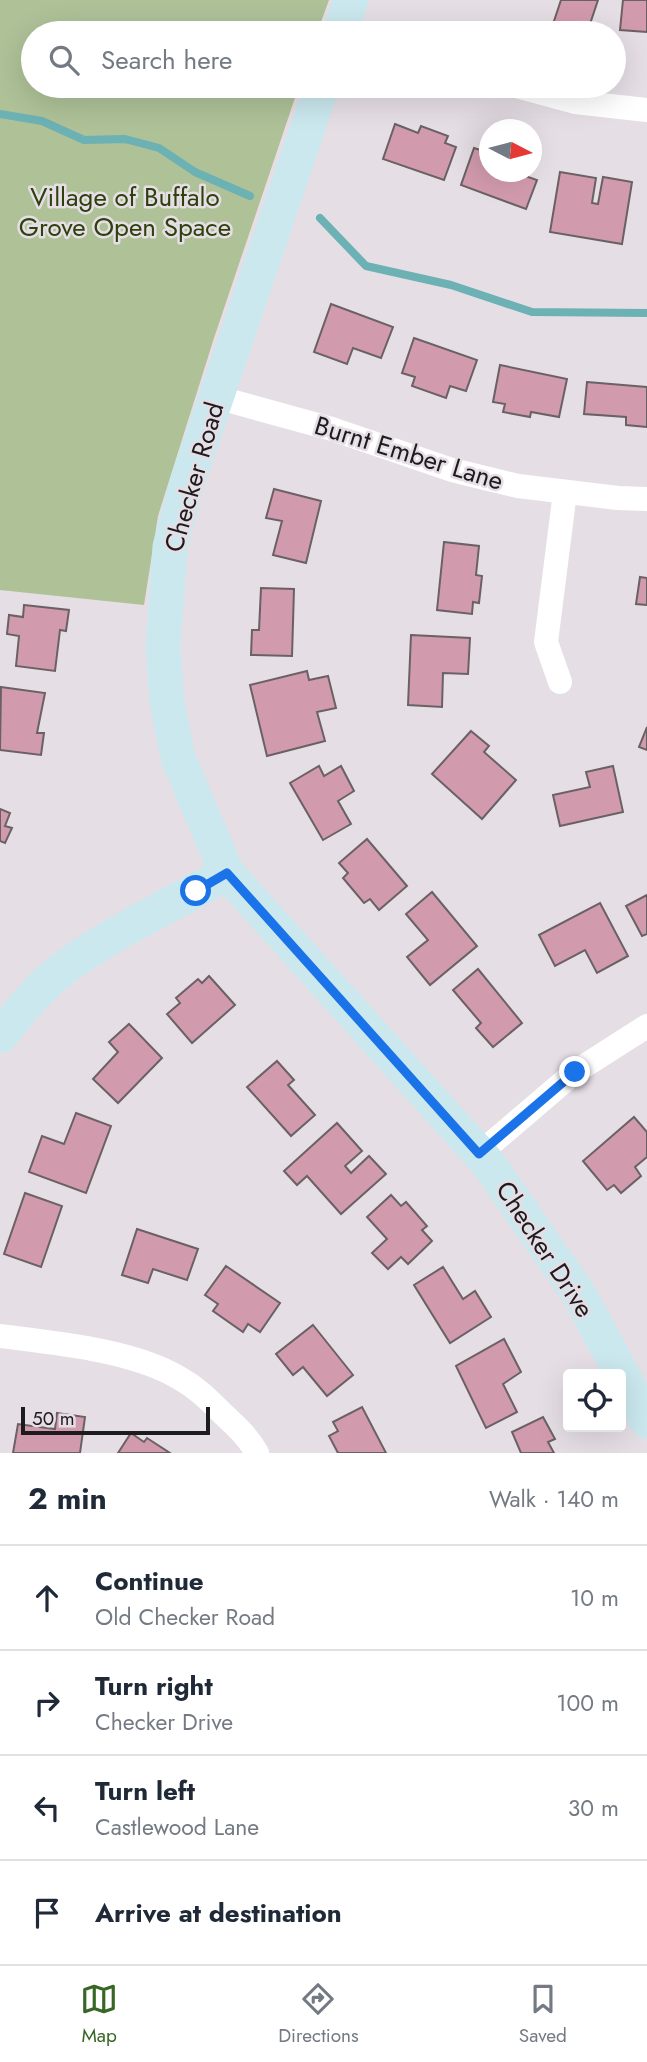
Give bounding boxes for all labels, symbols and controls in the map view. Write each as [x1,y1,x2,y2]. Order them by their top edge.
search box [21,21,626,98]
icon: search [45,41,83,79]
text: Search here [101,41,233,79]
north arrow [479,119,542,182]
park label: Village of Buffalo Grove Open Space [19,178,231,246]
street label: Checker Road [154,397,234,557]
street label: Burnt Ember Lane [310,406,508,500]
route start [180,875,211,906]
route end [559,1056,590,1087]
street label: Checker Drive [487,1173,603,1325]
map controls [563,1369,626,1432]
button: locate [563,1369,626,1432]
scale bar [21,1404,210,1436]
text: 50 m [32,1405,75,1432]
text: 2 min [28,1477,107,1520]
text: Walk · 140 m [489,1482,619,1516]
text: Continue [95,1562,204,1600]
icon: ahead [28,1579,66,1617]
text: 10 m [570,1581,619,1615]
text: Old Checker Road [95,1600,275,1634]
text: Turn right [95,1667,213,1705]
icon: right [28,1684,66,1722]
text: 100 m [556,1686,619,1720]
text: Checker Drive [95,1705,233,1739]
text: Turn left [95,1772,195,1810]
icon: left [28,1789,66,1827]
text: 30 m [568,1791,619,1825]
text: Castlewood Lane [95,1810,259,1844]
icon: arrive [28,1894,66,1932]
text: Arrive at destination [95,1894,342,1932]
tab: Map [80,1980,118,2049]
tab: Directions [278,1980,359,2049]
tab: Saved [519,1980,567,2049]

